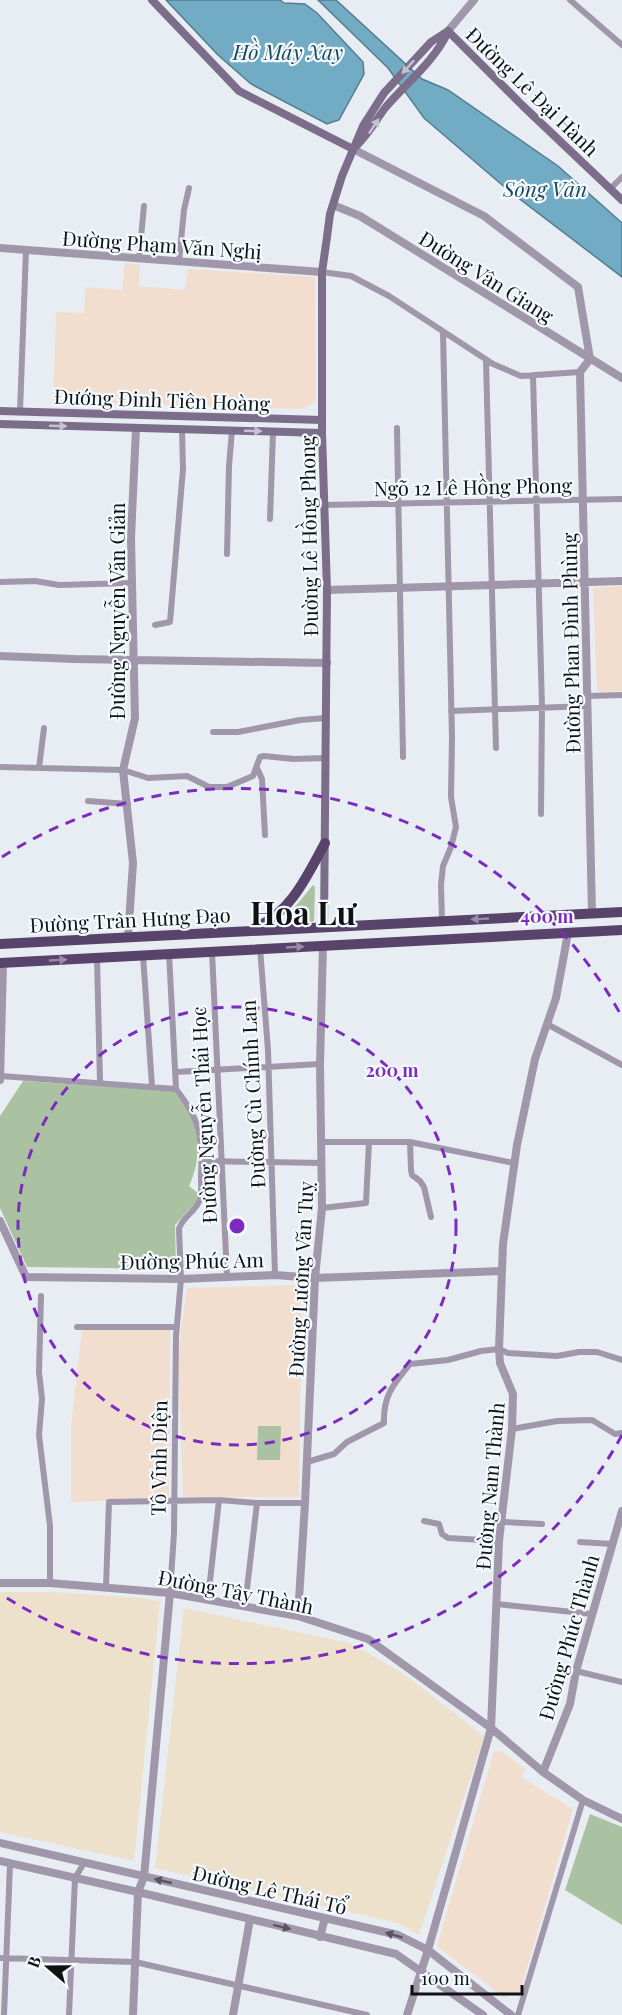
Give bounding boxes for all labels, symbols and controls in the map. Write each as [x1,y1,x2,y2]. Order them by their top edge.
street label: Đường Lê Đại Hành [461,20,606,162]
water label: Hồ Máy Xay [232,37,343,65]
one-way arrow [402,59,415,74]
one-way arrow [368,118,380,134]
water label: Sông Vân [502,174,587,202]
street label: Đường Phạm Văn Nghị [61,224,263,264]
street label: Đường Vân Giang [415,224,560,329]
street label: Đướng Đinh Tiên Hoàng [54,382,271,416]
one-way arrow [49,421,68,430]
one-way arrow [244,426,263,436]
street label: Đuờng Lê Hồng Phong [292,435,323,637]
street label: Ngõ 12 Lê Hồng Phong [374,470,573,501]
street label: Đường Nguyễn Văn Giản [103,503,130,719]
street label: Đường Phan Đình Phùng [555,532,585,754]
district label: Hoa Lư [250,890,358,933]
street label: Đường Trân Hưng Đạo [29,900,231,938]
text: 400 m [520,904,574,928]
one-way arrow [470,914,489,923]
one-way arrow [286,942,305,951]
one-way arrow [49,955,68,964]
street label: Đường Cù Chính Lan [234,999,270,1189]
street label: Đường Nguyễn Thái Học [184,1006,222,1224]
text: 200 m [365,1058,419,1082]
street label: Đường Lương Văn Tuỵ [281,1181,319,1377]
centre of rings [227,1216,247,1236]
street label: Đường Phúc Am [120,1245,264,1275]
street label: Tô Vĩnh Diện [143,1400,173,1516]
street label: Đường Nam Thành [468,1401,510,1571]
street label: Đường Phúc Thành [531,1551,605,1723]
street label: Đường Tây Thành [156,1563,316,1619]
street label: Đường Lê Thái Tổ [190,1858,351,1920]
one-way arrow [154,1876,173,1885]
one-way arrow [273,1923,291,1933]
one-way arrow [385,1930,403,1939]
north arrow [18,1937,78,1997]
text: B [22,1953,45,1970]
scale bar [412,1958,522,1996]
text: 100 m [421,1966,470,1990]

